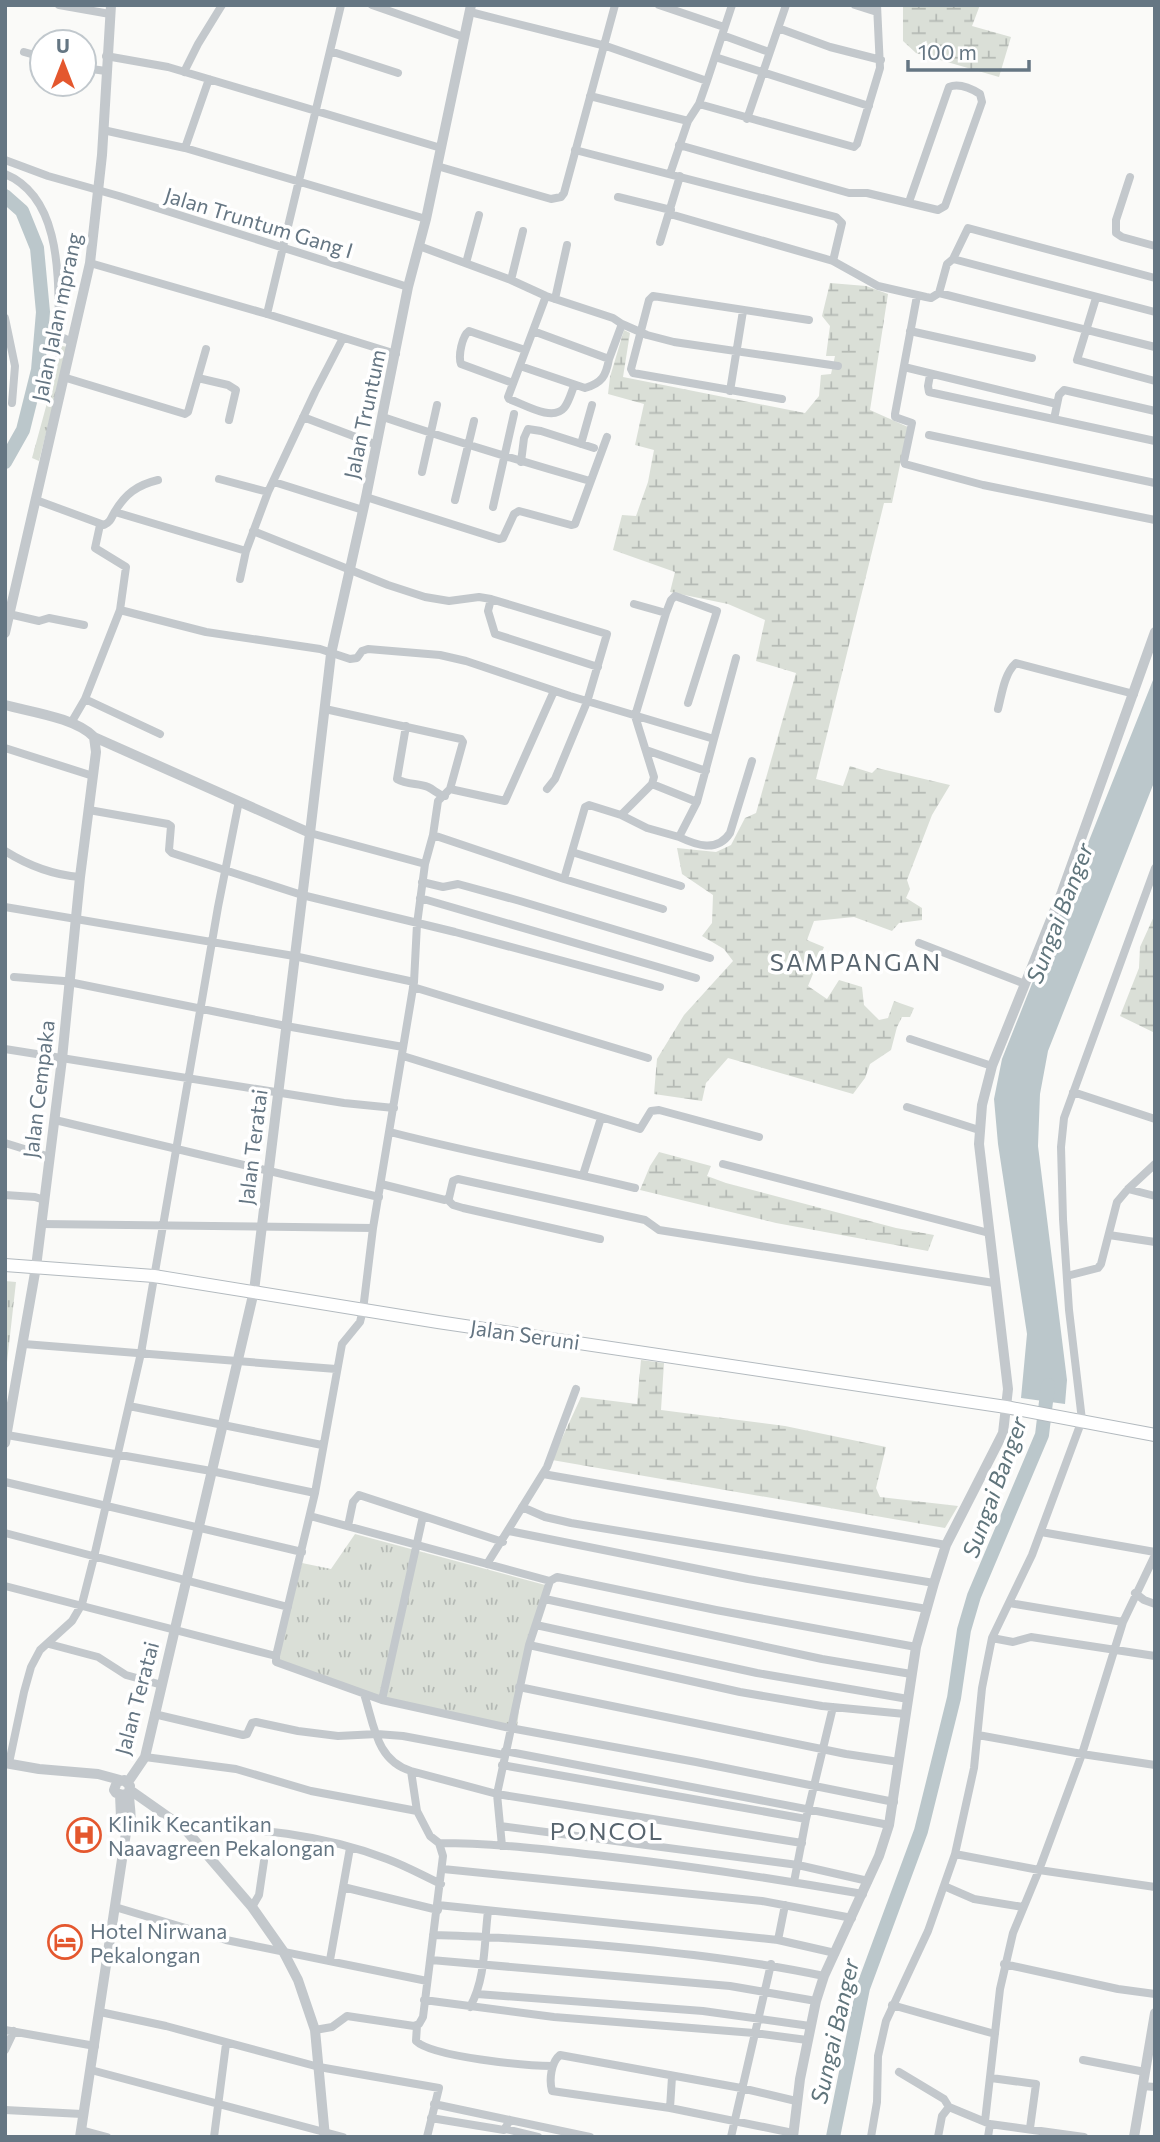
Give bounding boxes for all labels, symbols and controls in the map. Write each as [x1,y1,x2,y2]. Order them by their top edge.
north arrow [28,28,98,98]
scale bar [908,28,1029,72]
text: U [56,34,70,57]
text: 100 m [918,39,977,64]
street label: Jalan Truntum Gang I [162,181,356,263]
street label: Jalan Jalan mprang [26,230,86,404]
street label: Jalan Truntum [338,347,390,481]
water label: Sungai Banger [1019,838,1099,987]
district label: SAMPANGAN [770,947,942,976]
street label: Jalan Cempaka [17,1018,59,1160]
street label: Jalan Teratai [232,1088,272,1206]
street label: Jalan Seruni [469,1314,581,1354]
water label: Sungai Banger [956,1412,1033,1561]
street label: Jalan Teratai [109,1638,163,1758]
place label: Klinik Kecantikan Naavagreen Pekalongan [108,1811,335,1860]
hospital icon: Klinik Kecantikan Naavagreen Pekalongan [65,1816,103,1854]
district label: PONCOL [550,1816,664,1845]
place label: Hotel Nirwana Pekalongan [90,1918,227,1967]
hotel icon: Hotel Nirwana Pekalongan [46,1923,84,1961]
water label: Sungai Banger [804,1955,864,2106]

